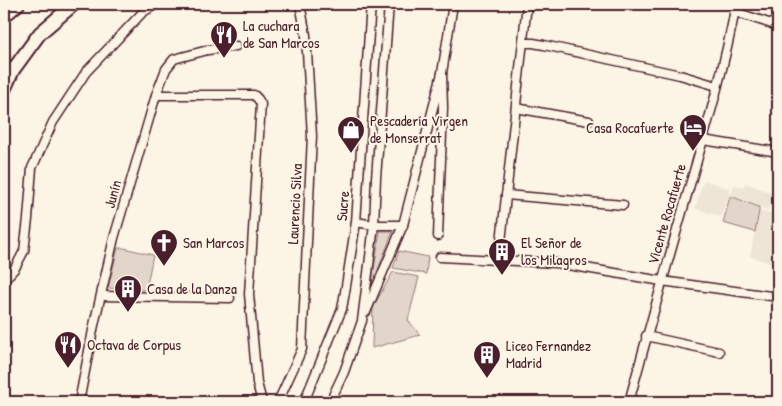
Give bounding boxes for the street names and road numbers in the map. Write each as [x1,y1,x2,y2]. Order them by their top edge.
street label: Vicente Rocafuerte [642,161,691,267]
street label: Laurencio Silva [282,163,307,245]
street label: Junín [99,177,127,210]
street label: Sucre [331,190,354,222]

